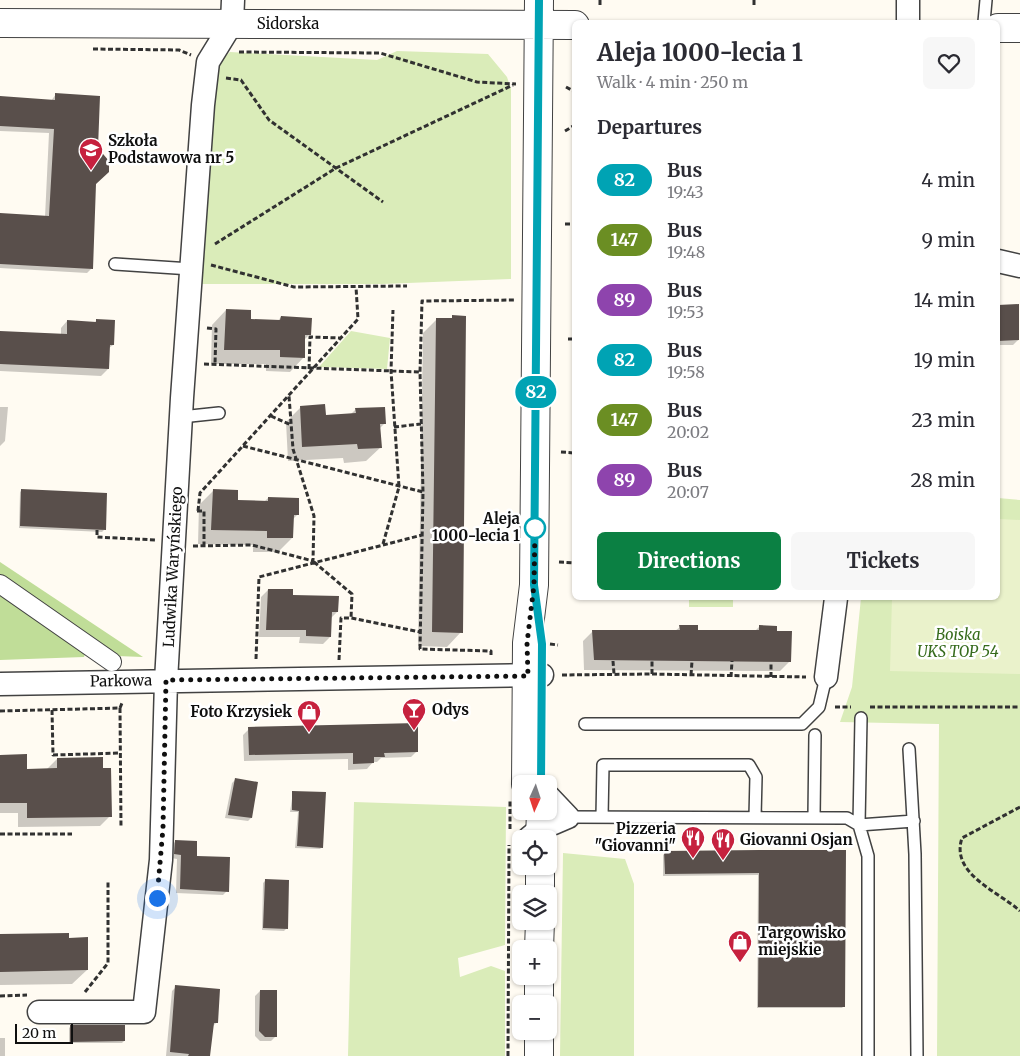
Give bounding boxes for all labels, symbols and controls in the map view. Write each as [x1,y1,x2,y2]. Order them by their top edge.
street label: Sidorska [257,14,319,33]
text: Aleja 1000-lecia 1 [597,37,803,68]
button: heart [923,37,975,89]
text: Walk · 4 min · 250 m [597,72,748,92]
text: Departures [597,115,702,139]
place label: Szkoła Podstawowa nr 5 [108,131,234,167]
school or university icon: Szkoła Podstawowa nr 5 [78,137,104,171]
text: Bus [667,158,702,182]
text: 82 [614,168,635,191]
text: 4 min [921,168,975,192]
text: 19:43 [667,182,704,202]
text: Bus [667,218,702,242]
text: 147 [611,228,638,251]
text: 9 min [921,228,975,252]
text: 19:48 [667,242,705,262]
text: Bus [667,278,702,302]
text: 89 [614,288,635,311]
text: 14 min [914,288,975,312]
text: 19:53 [667,302,704,322]
text: Bus [667,338,702,362]
text: 82 [614,348,635,371]
text: 19 min [914,348,975,372]
text: 19:58 [667,362,705,382]
line badge: 82 [514,376,558,408]
text: 82 [525,380,547,403]
text: Bus [667,398,702,422]
text: 147 [611,408,638,431]
text: 23 min [911,408,975,432]
text: 20:02 [667,422,709,442]
text: Bus [667,458,702,482]
text: 89 [614,468,635,491]
text: 28 min [911,468,975,492]
text: 20:07 [667,482,709,502]
street label: Ludwika Waryńskiego [159,486,186,648]
place label: Aleja 1000-lecia 1 [432,509,521,545]
marker: Aleja 1000-lecia 1 [524,517,546,539]
button: Directions [597,532,781,590]
button: Tickets [791,532,975,590]
park label: Boiska UKS TOP 54 [917,625,999,661]
street label: Parkowa [90,670,152,691]
bar icon: Odys [401,697,427,731]
shop icon: Foto Krzysiek [296,699,322,733]
place label: Odys [432,700,469,719]
place label: Foto Krzysiek [190,702,292,721]
north arrow [512,775,558,820]
map controls [512,775,557,1040]
place label: Pizzeria "Giovanni" [595,819,677,855]
restaurant icon: Pizzeria "Giovanni" [680,825,706,859]
restaurant icon: Giovanni Osjan [710,827,736,861]
button: locate [512,830,557,875]
place label: Giovanni Osjan [740,830,853,849]
button: layers [512,885,557,930]
your location [145,886,170,911]
place label: Targowisko miejskie [758,923,846,959]
shop icon: Targowisko miejskie [727,929,753,963]
button: + [512,940,557,985]
button: − [512,995,557,1040]
scale bar [15,1021,72,1044]
text: 20 m [22,1024,56,1042]

